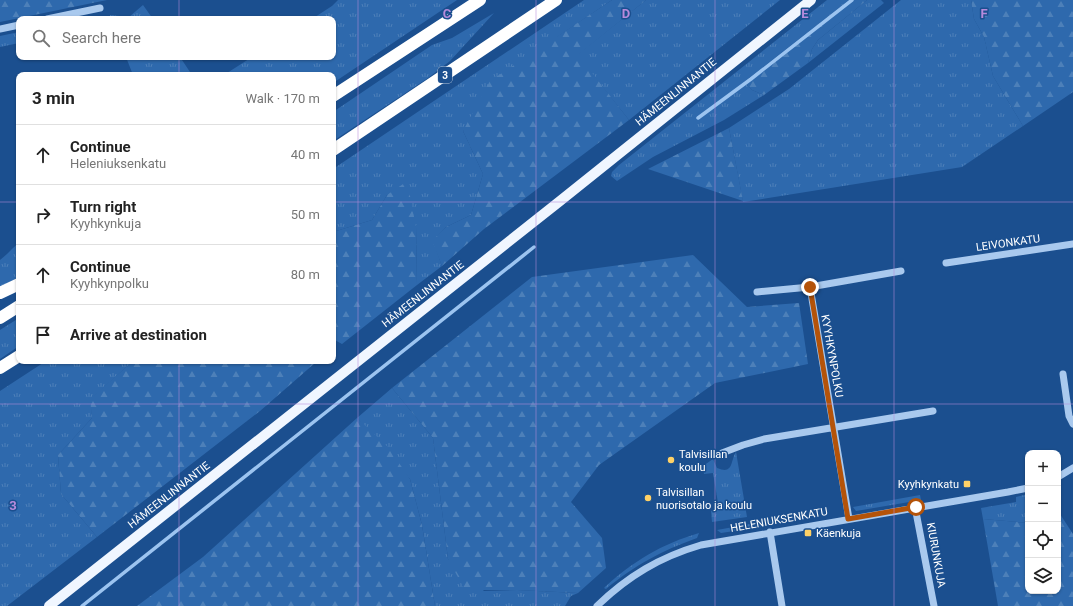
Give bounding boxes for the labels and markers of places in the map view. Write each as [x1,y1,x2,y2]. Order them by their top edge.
place label: Talvisillan koulu [679,448,727,474]
marker: Talvisillan koulu [666,455,676,465]
place label: Kyyhkynkatu [898,478,959,491]
marker: Kyyhkynkatu [962,479,972,489]
place label: Talvisillan nuorisotalo ja koulu [656,486,752,512]
marker: Talvisillan nuorisotalo ja koulu [643,493,653,503]
place label: Käenkuja [816,527,861,540]
marker: Käenkuja [803,528,813,538]

